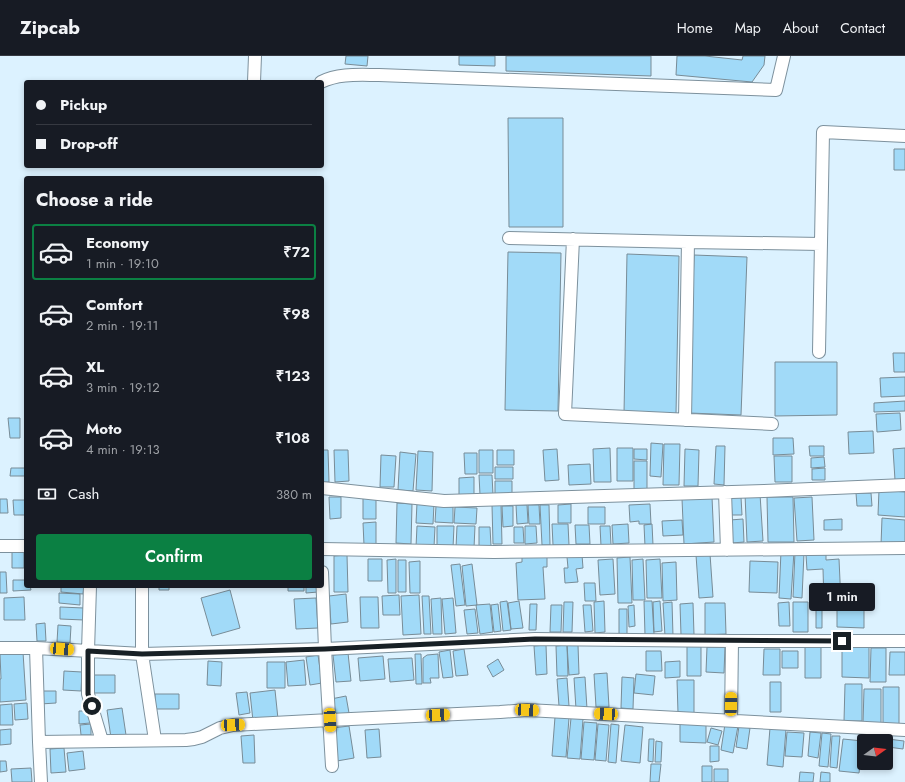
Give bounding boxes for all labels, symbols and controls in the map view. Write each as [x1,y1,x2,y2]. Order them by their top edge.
text: Zipcab [20,14,80,41]
text: Home [677,18,713,38]
text: Map [735,18,761,38]
text: About [783,18,818,38]
text: Contact [840,18,885,38]
text: Pickup [60,94,107,116]
text: Drop-off [60,133,118,155]
text: Choose a ride [36,187,153,213]
text: Economy [86,232,149,254]
icon: car [38,234,74,270]
text: ₹72 [283,241,310,263]
text: 1 min · 19:10 [86,254,159,273]
text: Comfort [86,294,143,316]
icon: car [38,296,74,332]
text: ₹98 [283,303,310,325]
text: 2 min · 19:11 [86,316,158,335]
text: XL [86,356,104,378]
icon: car [38,358,74,394]
text: ₹123 [276,365,310,387]
text: 3 min · 19:12 [86,378,160,397]
text: Moto [86,418,122,440]
icon: car [38,420,74,456]
text: ₹108 [275,427,310,449]
text: 4 min · 19:13 [86,440,160,459]
icon: cash [36,483,58,505]
text: Cash [68,483,99,505]
text: 380 m [276,485,312,504]
button: Confirm [36,534,312,580]
callout: 1 min [809,583,875,611]
text: 1 min [826,587,858,606]
route end [833,632,851,650]
car [50,642,74,656]
car [725,692,737,716]
route start [83,697,101,715]
car [515,703,539,717]
car [594,707,618,721]
car [323,708,337,732]
car [426,708,450,722]
car [221,718,245,732]
north arrow [857,734,893,770]
map controls [857,734,893,770]

